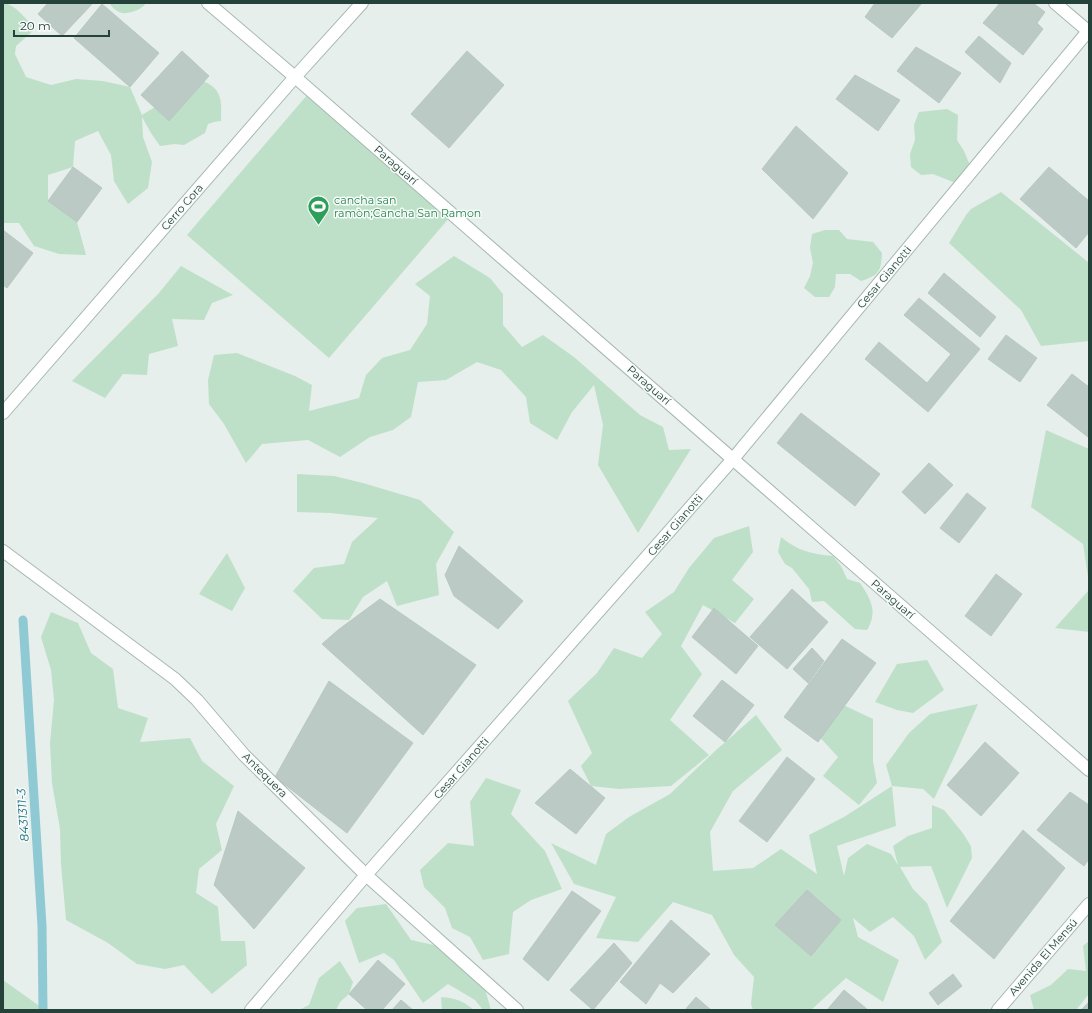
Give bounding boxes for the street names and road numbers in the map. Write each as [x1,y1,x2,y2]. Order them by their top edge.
street label: Paraguarí [371,142,422,188]
street label: Cerro Cora [158,181,206,233]
street label: Cesar Gianotti [854,243,914,311]
street label: Paraguarí [624,362,675,408]
street label: Cesar Gianotti [644,491,706,559]
street label: Paraguarí [868,576,919,622]
street label: Cesar Gianotti [430,734,492,802]
street label: Antequera [239,749,291,801]
street label: Avenida El Mensú [1006,915,1080,999]

